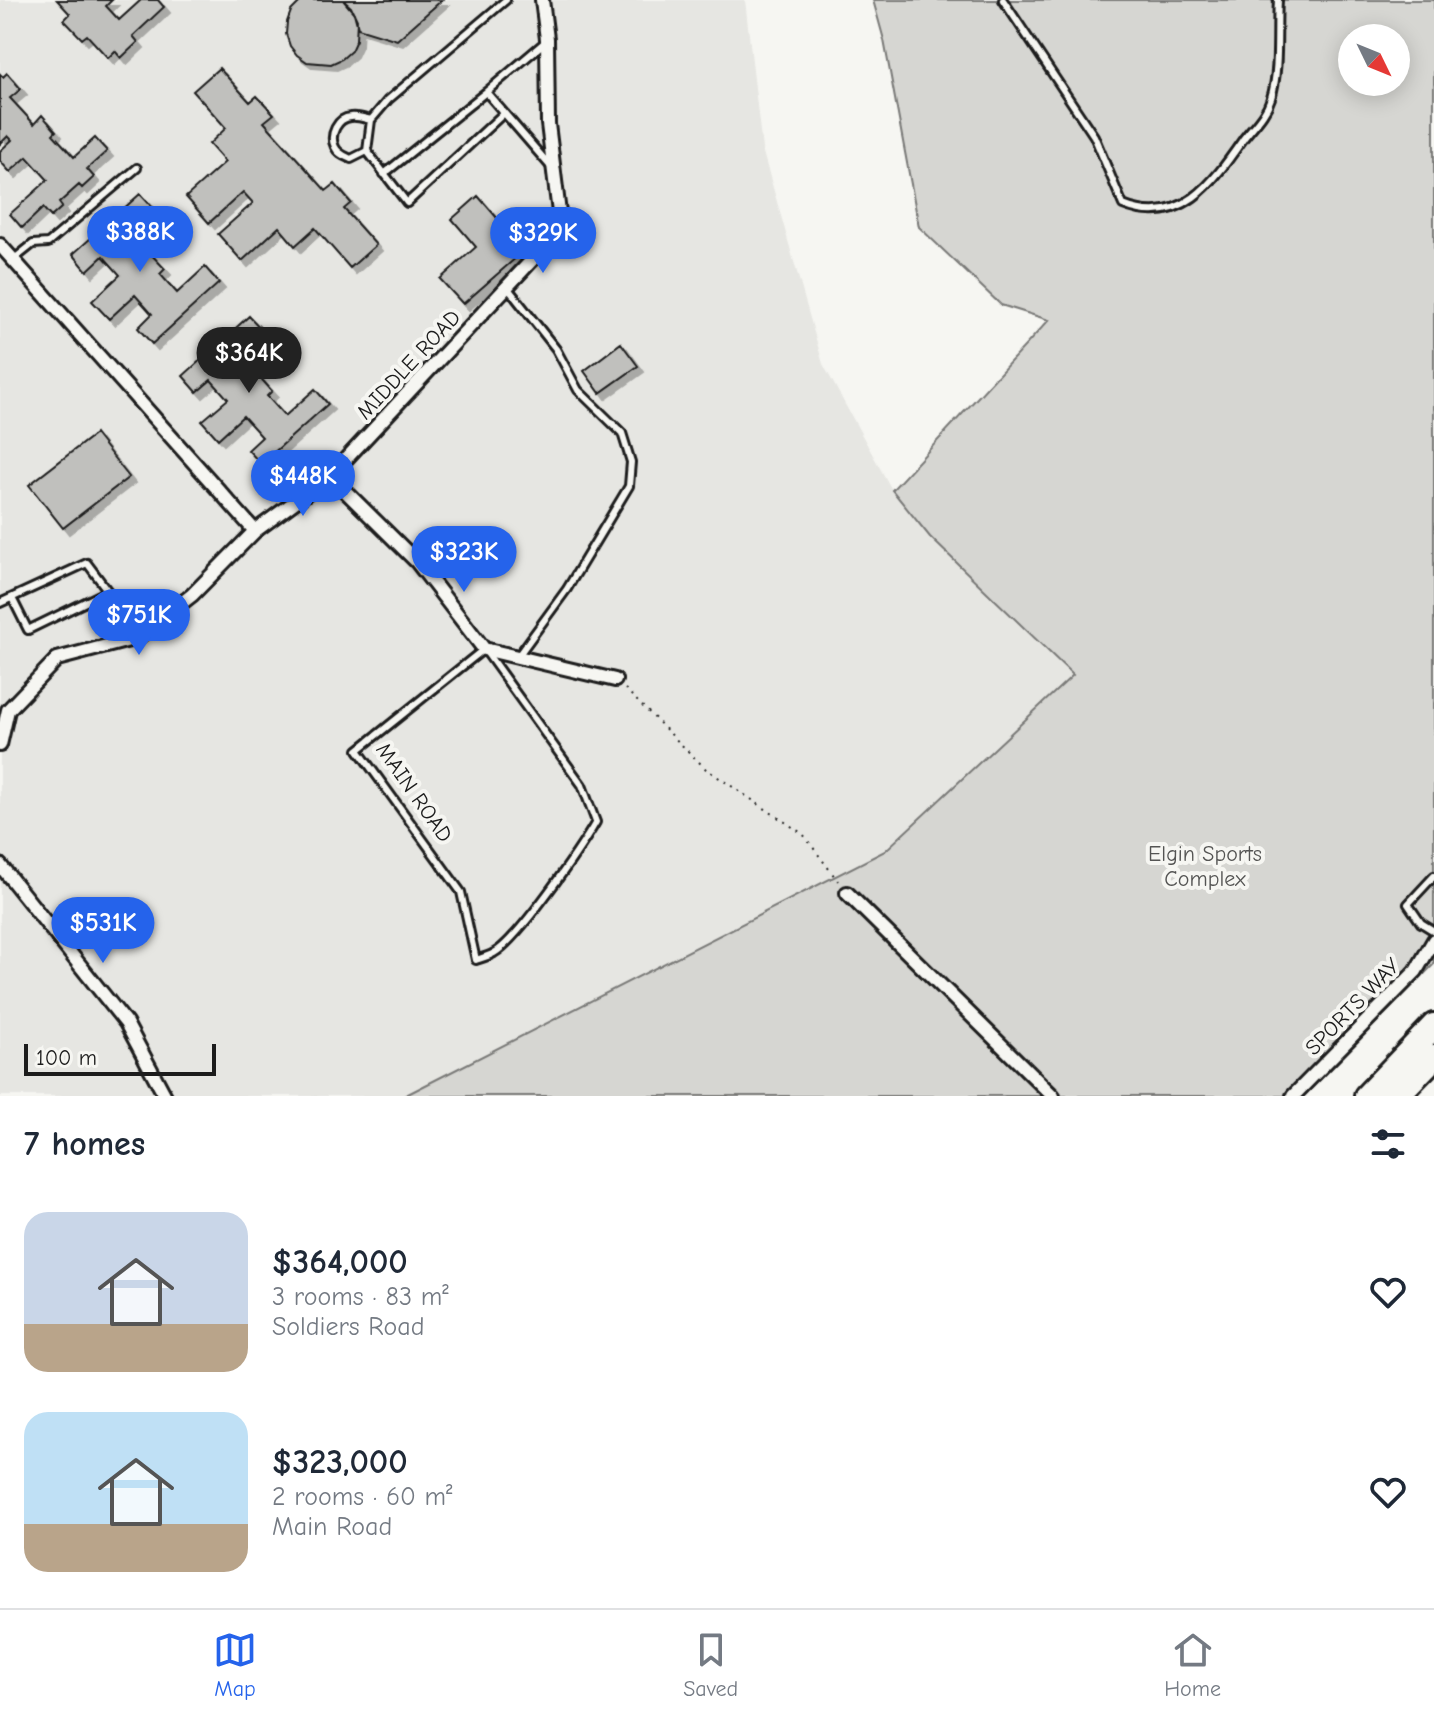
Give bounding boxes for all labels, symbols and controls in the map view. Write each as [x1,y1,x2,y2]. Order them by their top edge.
north arrow [1338,24,1410,96]
map controls [1338,24,1410,96]
pin: $388K [84,206,196,274]
pin: $329K [487,207,599,275]
text: $388K [105,217,175,247]
text: $329K [508,218,578,248]
street label: MIDDLE ROAD [351,305,466,425]
pin: $364K [193,327,305,395]
text: $364K [215,338,283,368]
pin: $448K [247,450,359,518]
text: $448K [269,461,337,491]
pin: $323K [408,526,520,594]
text: $323K [430,537,498,567]
pin: $751K [83,589,195,657]
text: $751K [106,600,172,630]
street label: MAIN ROAD [370,738,458,847]
park label: Elgin Sports Complex [1148,841,1262,892]
pin: $531K [47,897,159,965]
text: $531K [69,908,137,938]
street label: SPORTS WAY [1300,953,1406,1061]
scale bar [24,1040,216,1076]
text: 100 m [36,1045,97,1071]
icon: filters [1366,1122,1410,1166]
text: 7 homes [24,1124,145,1164]
text: $364,000 [272,1242,408,1282]
icon: home [88,1244,184,1340]
icon: heart [1366,1270,1410,1314]
text: 3 rooms · 83 m² [272,1282,449,1312]
text: Soldiers Road [272,1312,424,1342]
text: $323,000 [272,1442,408,1482]
icon: home [88,1444,184,1540]
icon: heart [1366,1470,1410,1514]
text: 2 rooms · 60 m² [272,1482,453,1512]
text: Main Road [272,1512,392,1542]
tab: Map [213,1628,257,1702]
tab: Saved [683,1628,738,1702]
tab: Home [1164,1628,1221,1702]

